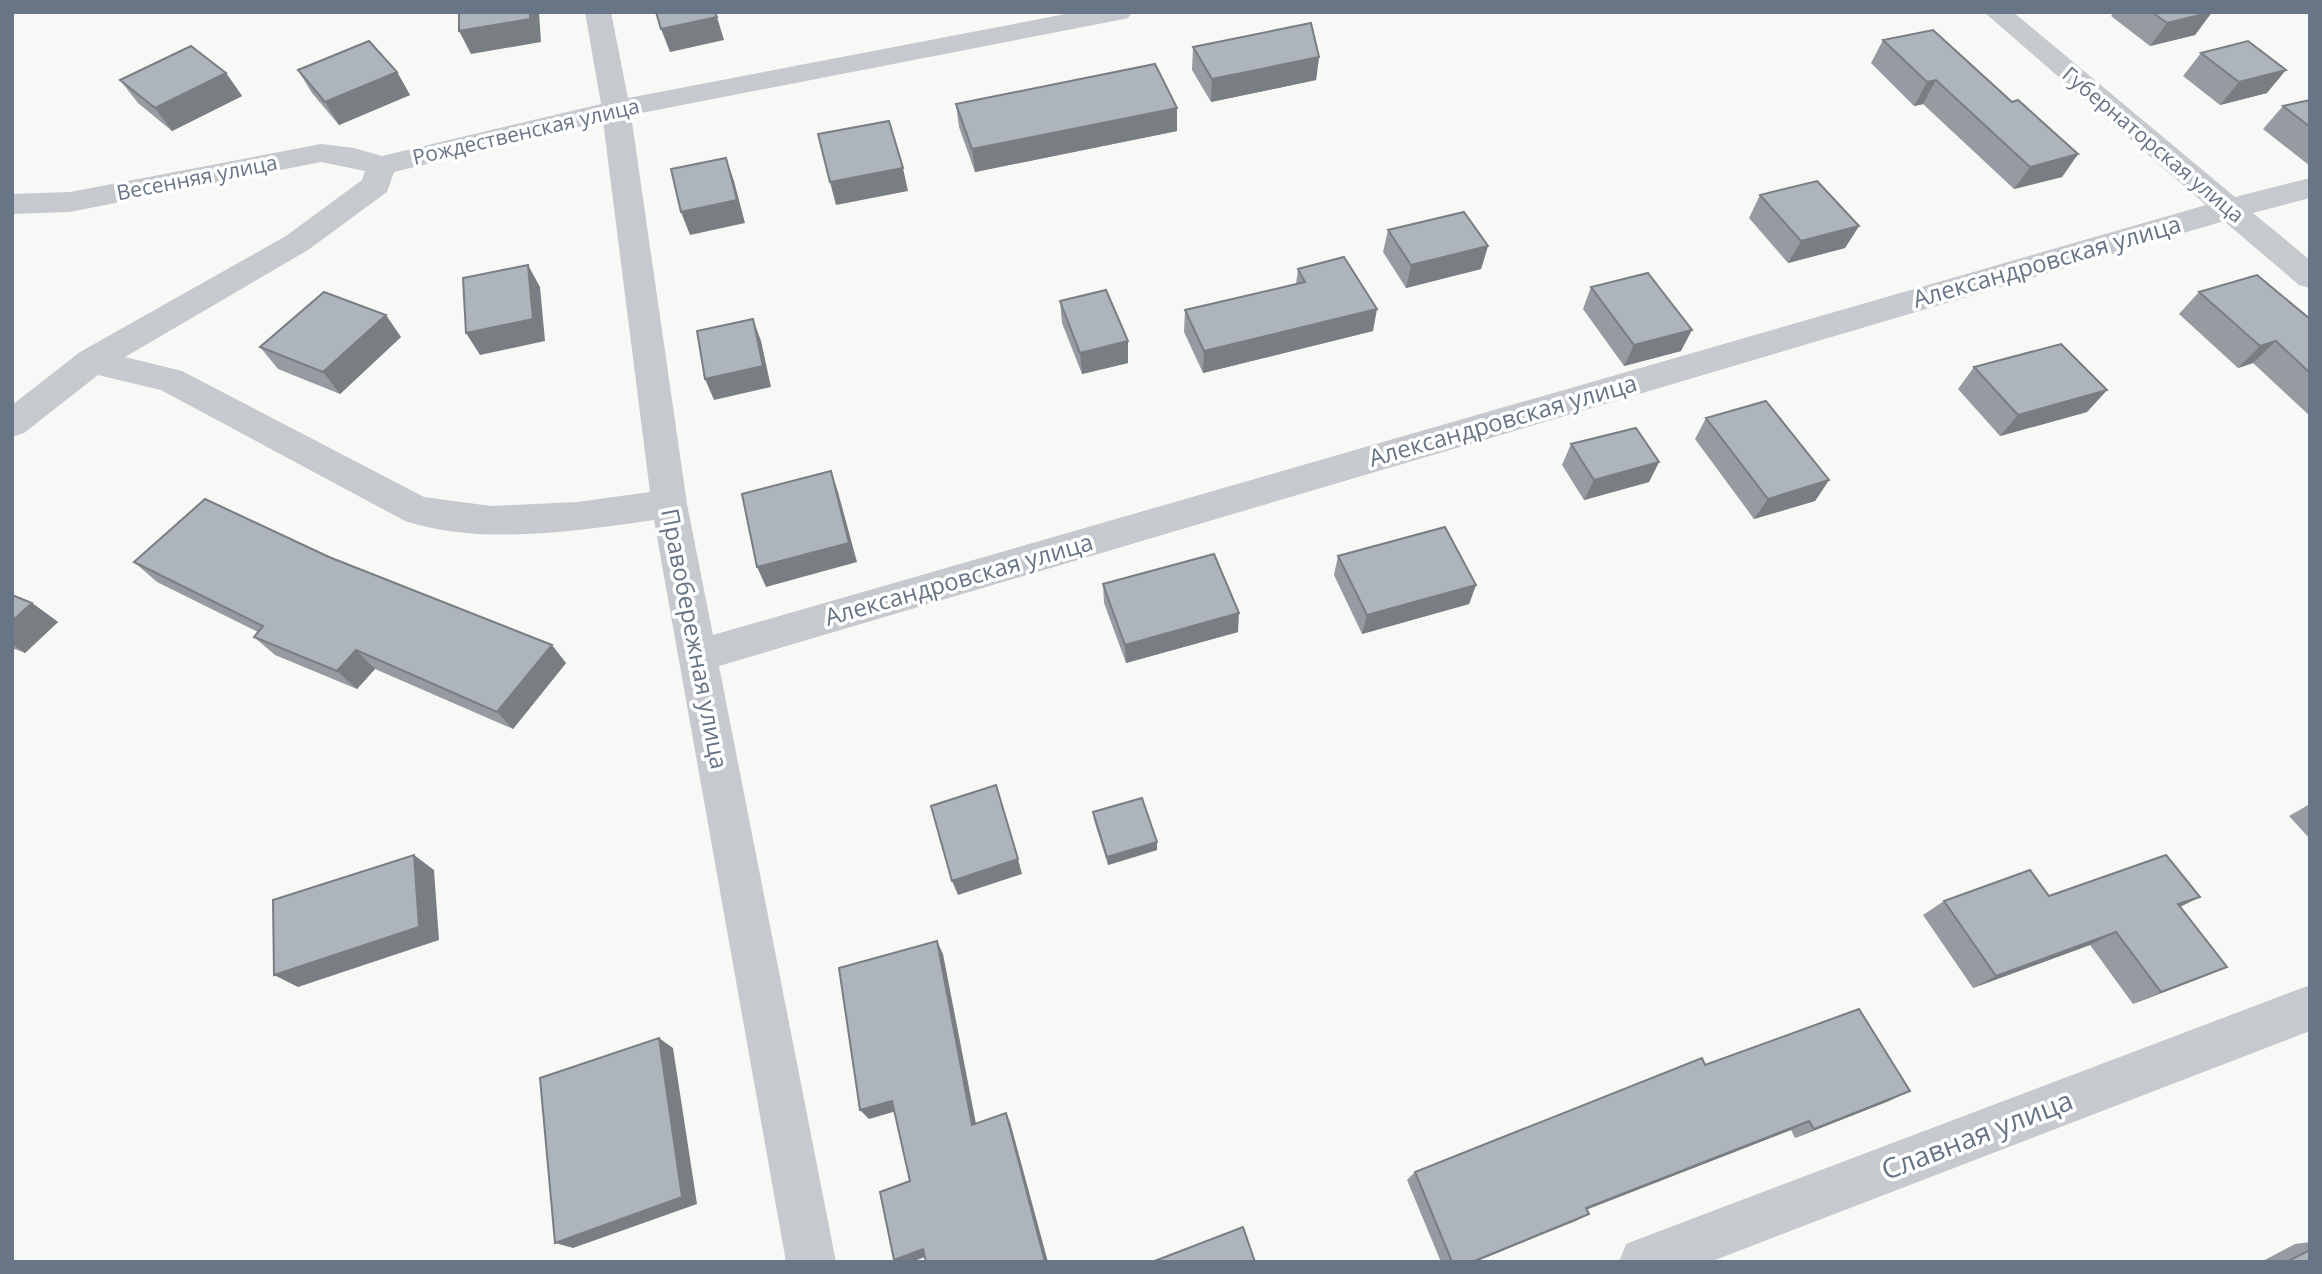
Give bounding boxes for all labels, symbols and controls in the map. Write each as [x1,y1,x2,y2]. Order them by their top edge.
street label: Губернаторская улица [2057,60,2250,229]
street label: Рождественская улица [410,91,642,171]
street label: Весенняя улица [114,148,280,206]
street label: Александровская улица [1909,206,2185,315]
street label: Александровская улица [1365,365,1641,474]
street label: Правобережная улица [654,506,737,772]
street label: Александровская улица [821,524,1097,633]
street label: Славная улица [1875,1080,2078,1188]

